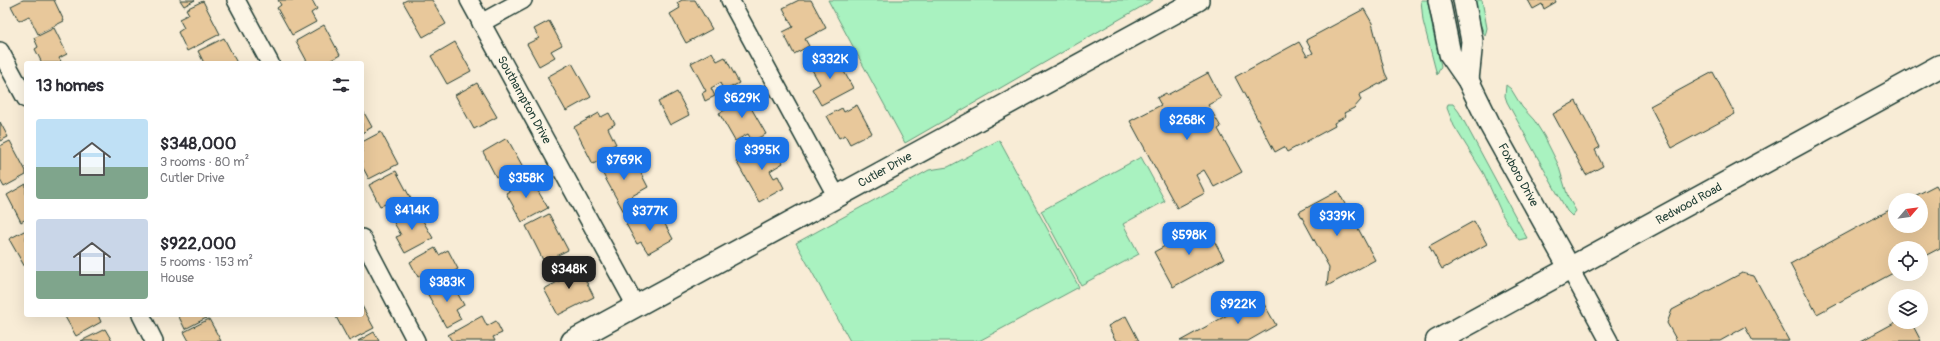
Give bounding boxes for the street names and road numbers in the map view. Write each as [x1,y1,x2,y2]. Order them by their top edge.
street label: Southampton Drive [494,53,554,147]
street label: Foxboro Drive [1494,141,1542,209]
street label: Cutler Drive [855,149,915,191]
street label: Redwood Road [1653,180,1725,228]

